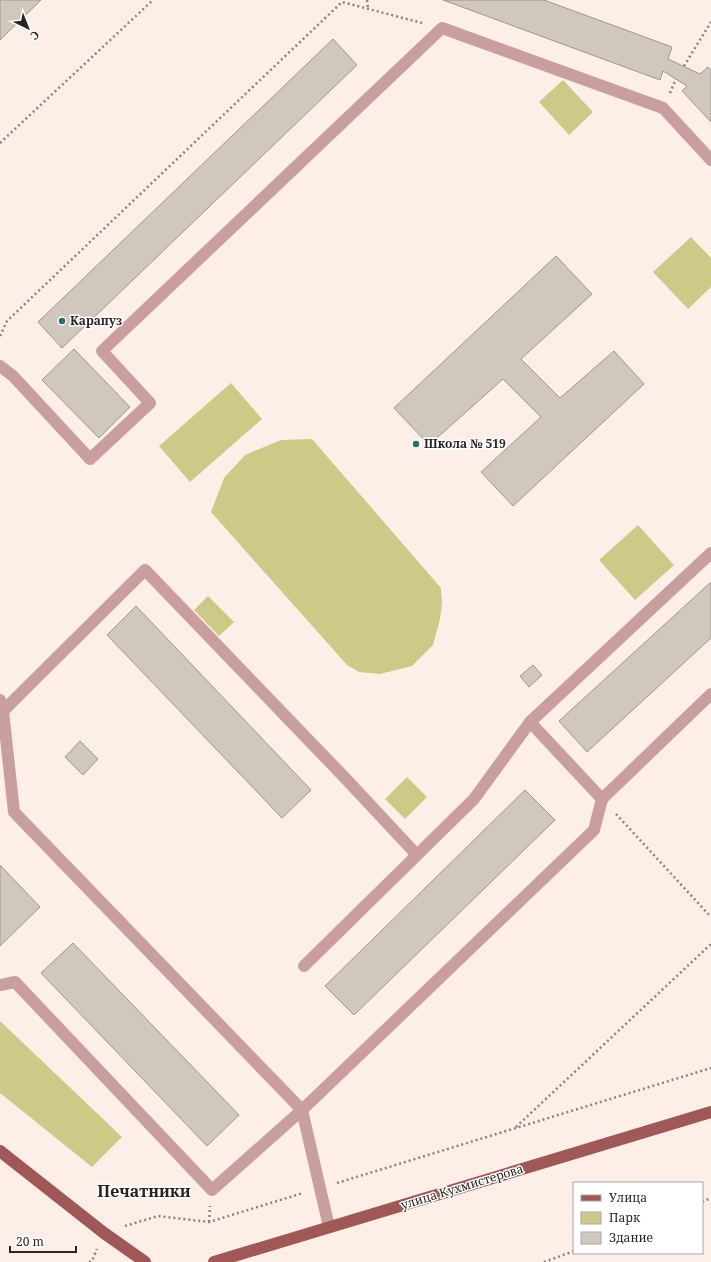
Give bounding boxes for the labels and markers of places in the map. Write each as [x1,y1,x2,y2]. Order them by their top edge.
place label: Карапуз [70,312,122,329]
marker: Карапуз [57,316,67,326]
place label: Школа № 519 [424,435,506,452]
marker: Школа № 519 [411,439,421,449]

